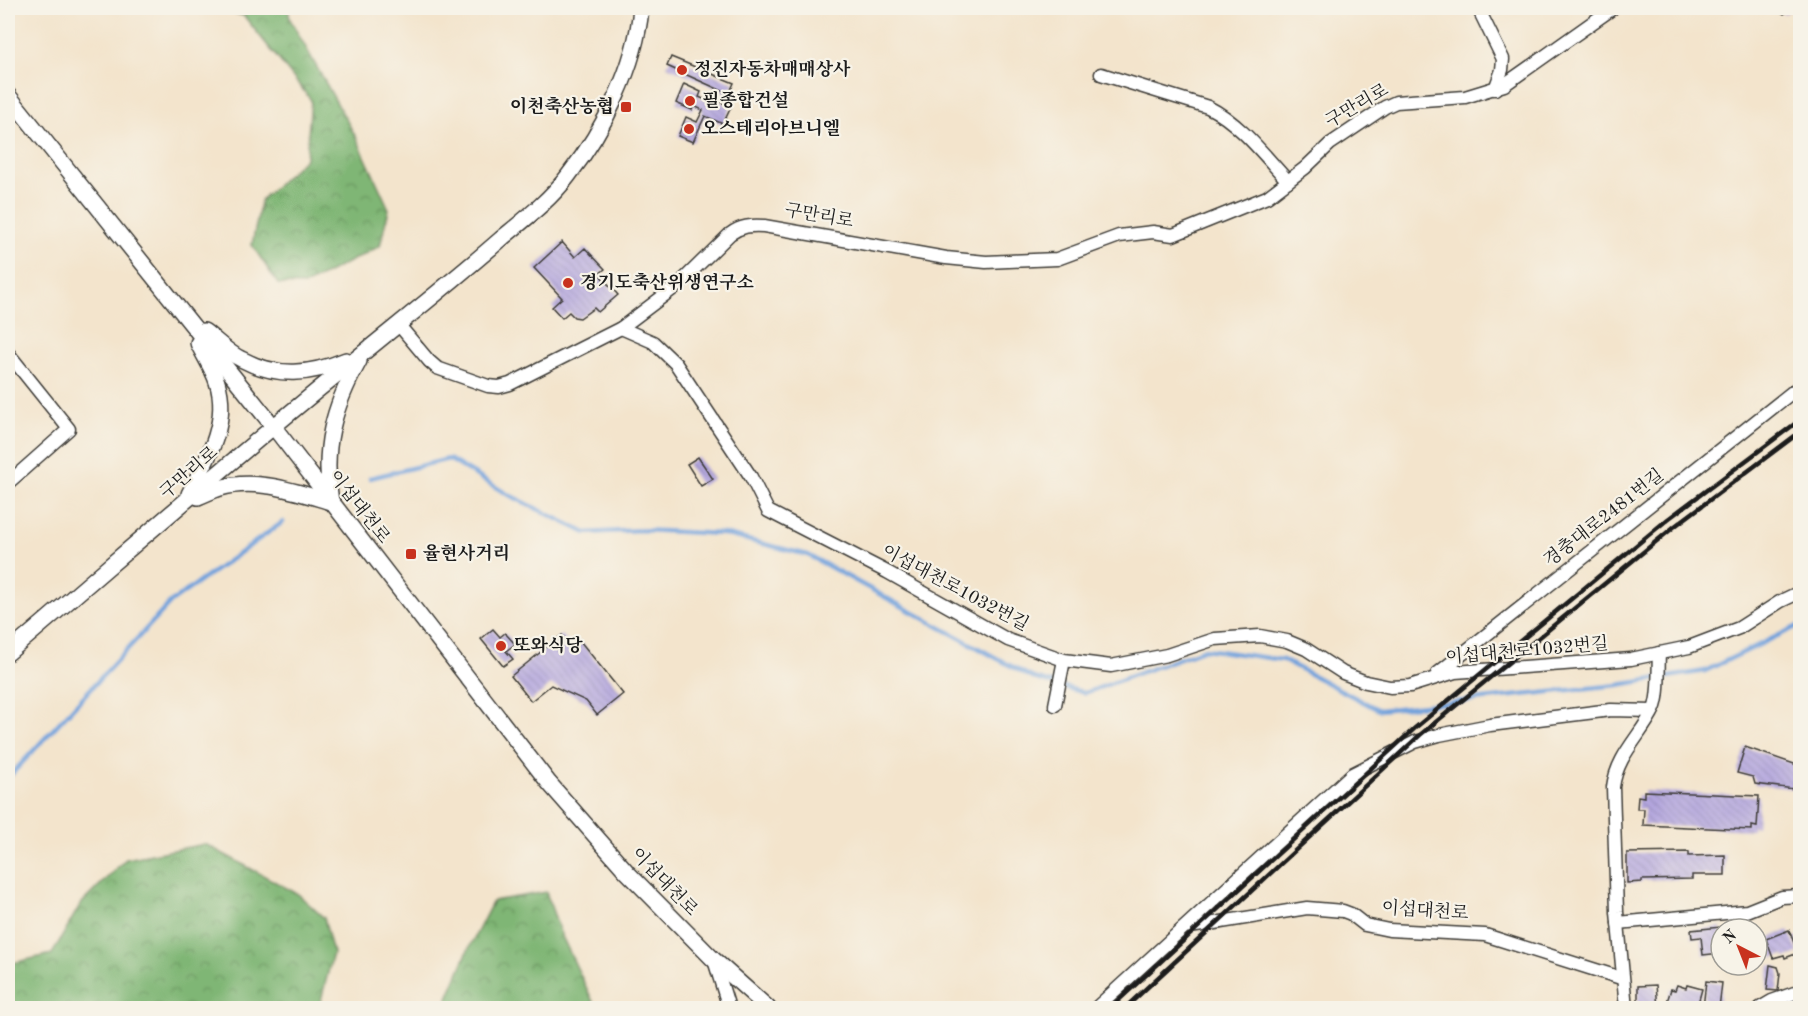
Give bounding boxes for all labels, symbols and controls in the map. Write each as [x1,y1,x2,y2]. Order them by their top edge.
place label: 정진자동차매매상사 [694,59,851,79]
marker: 정진자동차매매상사 [675,63,689,77]
street label: 구만리로 [1322,80,1392,131]
place label: 필종합건설 [702,90,789,110]
marker: 필종합건설 [683,94,697,108]
place label: 이천축산농협 [510,96,614,116]
marker: 이천축산농협 [619,100,633,114]
place label: 오스테리아브니엘 [701,118,840,138]
marker: 오스테리아브니엘 [682,122,696,136]
street label: 구만리로 [783,200,855,231]
place label: 경기도축산위생연구소 [580,272,754,292]
marker: 경기도축산위생연구소 [561,276,575,290]
street label: 구만리로 [156,443,221,503]
street label: 경충대로2481번길 [1540,464,1667,570]
street label: 이섭대천로 [325,467,394,547]
street label: 이섭대천로1032번길 [879,541,1032,634]
place label: 율현사거리 [423,543,510,563]
marker: 율현사거리 [404,547,418,561]
street label: 이섭대천로1032번길 [1445,634,1609,667]
place label: 또와식당 [513,635,583,655]
marker: 또와식당 [494,639,508,653]
street label: 이섭대천로 [627,844,701,920]
street label: 이섭대천로 [1381,898,1469,923]
north arrow [1709,917,1769,977]
text: N [1720,927,1741,947]

